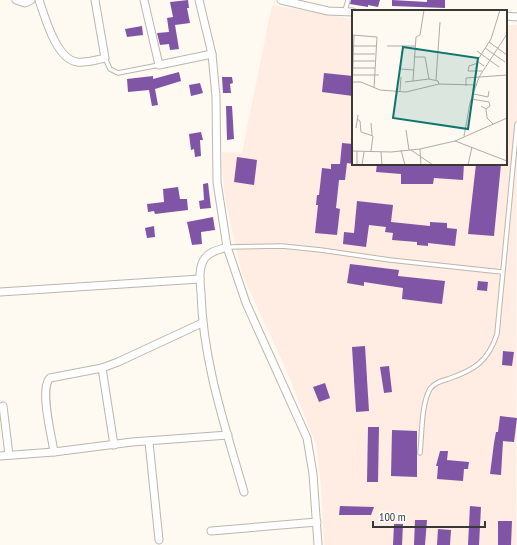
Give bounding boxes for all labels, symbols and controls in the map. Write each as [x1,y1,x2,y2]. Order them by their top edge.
inset map [352,10,507,165]
scale bar [373,503,485,529]
text: 100 m [379,509,406,524]

